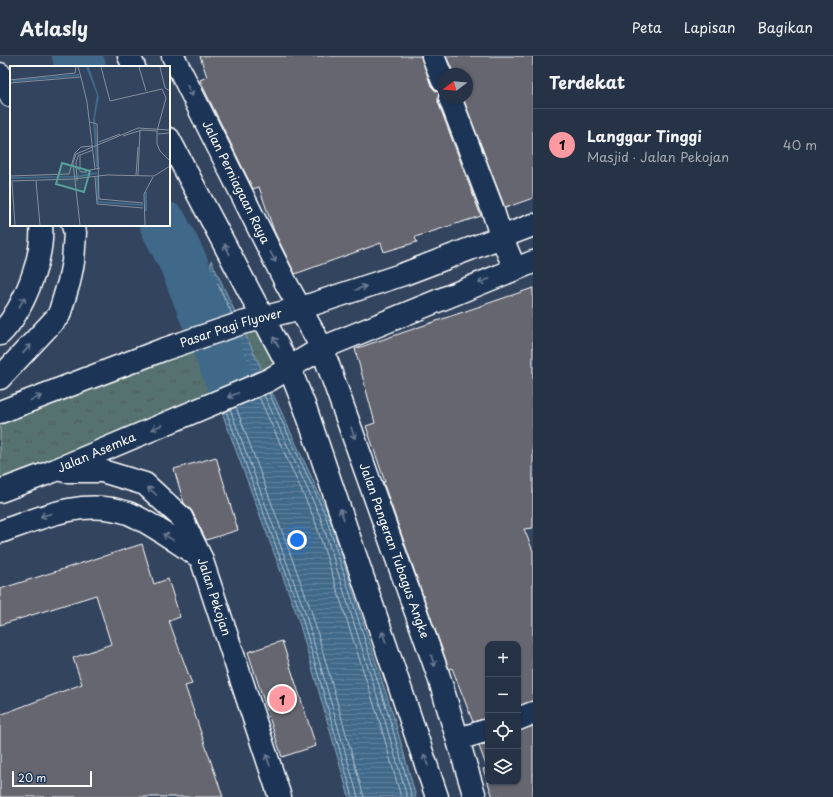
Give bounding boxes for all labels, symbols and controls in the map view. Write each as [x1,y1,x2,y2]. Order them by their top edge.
text: Atlasly [20,14,88,42]
text: Peta [632,17,662,38]
text: Lapisan [684,17,735,38]
text: Bagikan [757,17,813,38]
inset map [10,66,170,226]
north arrow [437,68,473,104]
text: Terdekat [549,69,625,95]
one-way arrow [187,85,194,97]
street label: Jalan Perniagaan Raya [198,117,275,247]
text: Langgar Tinggi [587,124,702,147]
text: 1 [559,135,565,154]
text: 40 m [783,135,817,154]
text: Masjid · Jalan Pekojan [587,147,729,166]
one-way arrow [222,243,230,255]
one-way arrow [270,251,277,263]
one-way arrow [478,278,490,286]
one-way arrow [354,284,367,291]
one-way arrow [18,296,26,308]
street label: Pasar Pagi Flyover [177,303,284,351]
one-way arrow [272,336,279,348]
one-way arrow [22,344,31,355]
one-way arrow [227,392,239,400]
one-way arrow [30,394,42,402]
one-way arrow [151,424,163,432]
street label: Jalan Asemka [54,427,139,476]
one-way arrow [349,427,357,439]
street label: Jalan Pangeran Tubagus Angke [356,460,435,641]
one-way arrow [147,486,157,495]
one-way arrow [338,507,345,520]
one-way arrow [41,512,53,520]
your location [287,530,307,550]
one-way arrow [163,533,174,541]
street label: Jalan Pekojan [193,555,236,638]
one-way arrow [379,631,387,643]
map controls [485,641,521,785]
button: + [485,641,521,677]
one-way arrow [430,655,437,668]
button: − [485,677,521,713]
pin: 1 [269,684,295,714]
button: locate [485,713,521,749]
button: layers [485,749,521,785]
one-way arrow [263,754,271,766]
one-way arrow [421,754,429,766]
scale bar [12,769,92,788]
text: 20 m [18,769,46,786]

